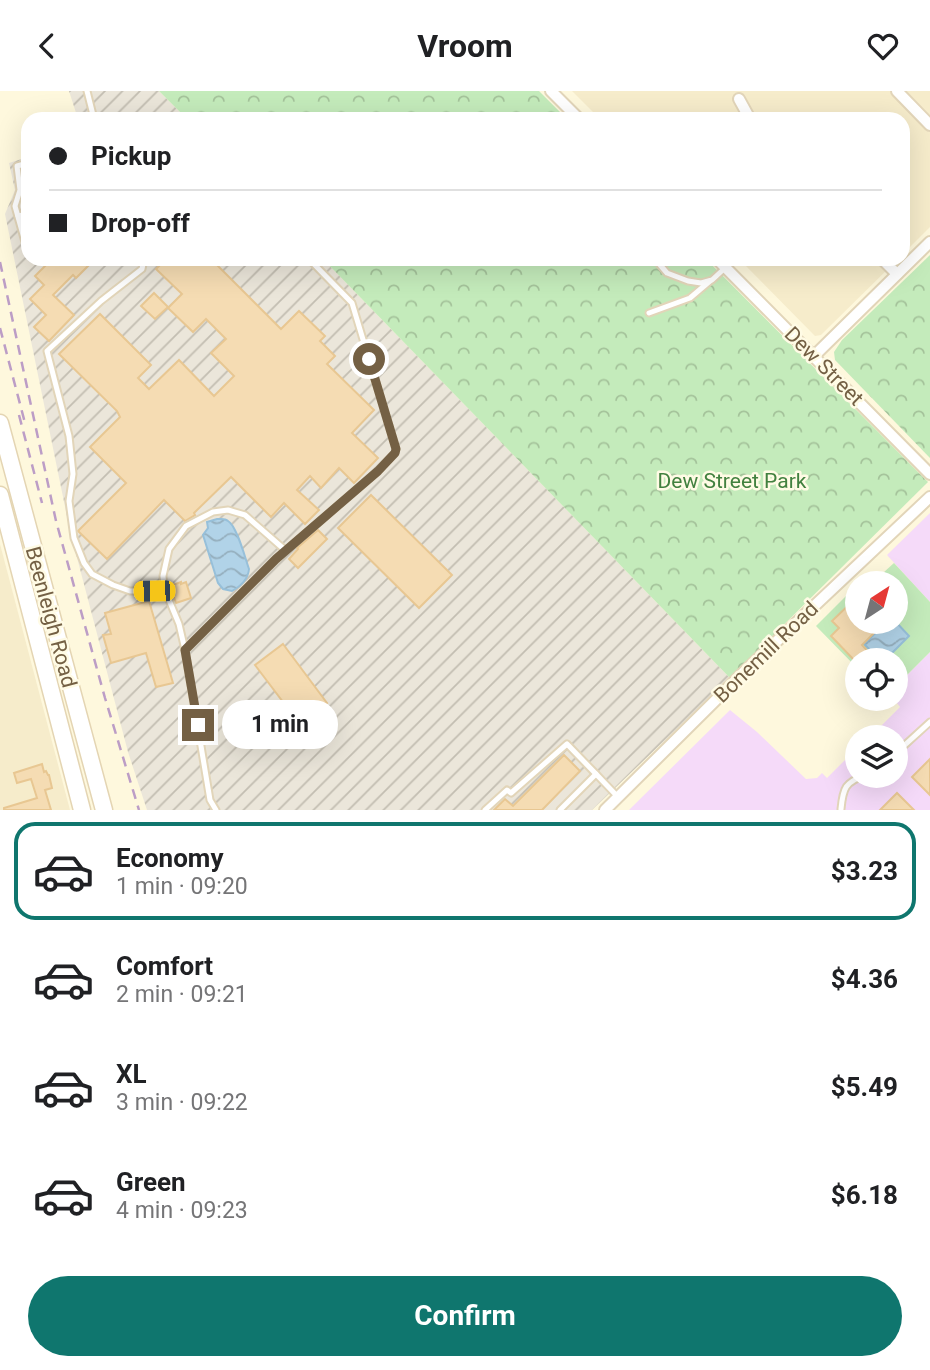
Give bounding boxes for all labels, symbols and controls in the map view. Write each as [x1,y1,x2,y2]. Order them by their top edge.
icon: back [28,27,66,65]
text: Vroom [417,27,513,65]
icon: heart [864,27,902,65]
text: Pickup [91,141,171,171]
text: Drop-off [91,208,190,238]
street label: Dew Street [780,322,868,410]
route start [353,343,385,375]
park label: Dew Street Park [658,469,807,493]
street label: Beenleigh Road [21,544,81,690]
north arrow [845,571,908,633]
map controls [845,571,908,788]
car [133,580,176,602]
street label: Bonemill Road [709,597,823,707]
button: locate [845,648,908,711]
callout: 1 min [222,701,338,749]
route end [182,709,214,741]
text: 1 min [251,711,309,738]
button: layers [845,725,908,788]
icon: car [32,840,95,903]
text: Economy [116,843,223,873]
text: $3.23 [831,856,898,886]
text: 1 min · 09:20 [116,873,248,900]
icon: car [32,948,95,1011]
text: Comfort [116,951,213,981]
text: $4.36 [831,964,898,994]
text: 2 min · 09:21 [116,981,248,1008]
icon: car [32,1056,95,1119]
text: XL [116,1059,147,1089]
text: $5.49 [831,1072,898,1102]
text: 3 min · 09:22 [116,1089,248,1116]
icon: car [32,1164,95,1227]
text: Green [116,1167,186,1197]
text: $6.18 [831,1180,898,1210]
text: 4 min · 09:23 [116,1197,248,1224]
button: Confirm [28,1276,902,1356]

